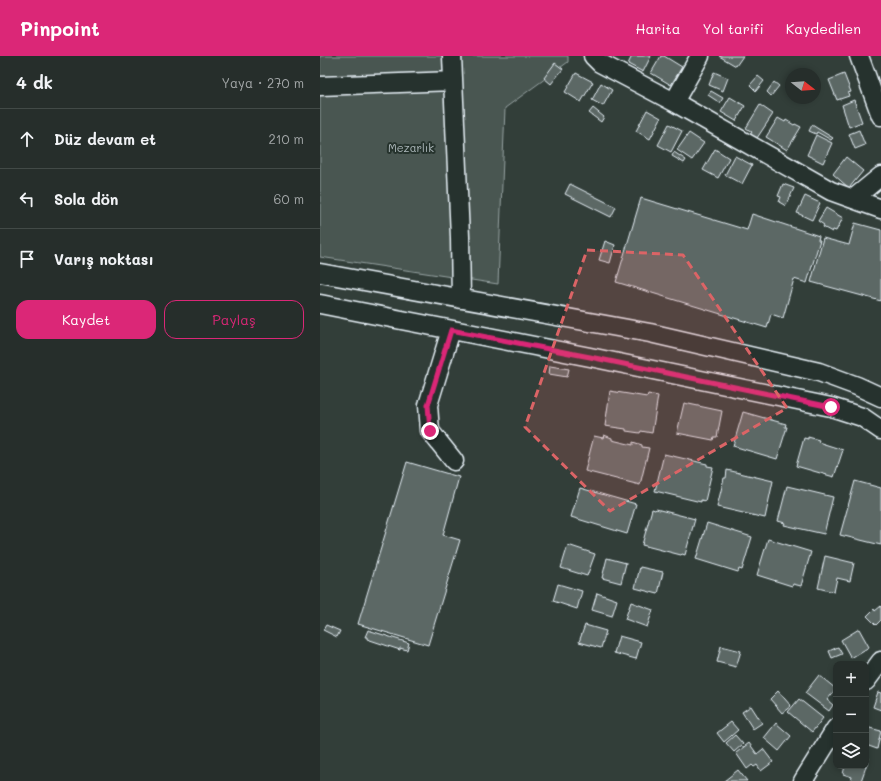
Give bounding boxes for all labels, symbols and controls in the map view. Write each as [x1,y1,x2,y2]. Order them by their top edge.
text: Pinpoint [20,16,100,41]
text: Harita [636,19,680,38]
text: Yol tarifi [702,19,764,38]
text: Kaydedilen [786,19,861,38]
north arrow [785,68,821,104]
text: 4 dk [16,71,53,93]
text: Yaya · 270 m [222,74,304,91]
icon: ahead [16,128,38,150]
text: Düz devam et [54,129,156,149]
text: 210 m [268,130,304,147]
park label: Mezarlık [388,140,434,155]
icon: left [16,188,38,210]
text: Sola dön [54,189,118,209]
text: 60 m [274,190,304,207]
icon: arrive [16,248,38,270]
text: Varış noktası [54,249,154,269]
button: Kaydet [16,300,156,339]
button: Paylaş [164,300,304,339]
route start [822,398,840,416]
route end [421,422,439,440]
map controls [833,661,869,769]
button: + [833,661,869,697]
button: − [833,697,869,733]
button: layers [833,733,869,769]

